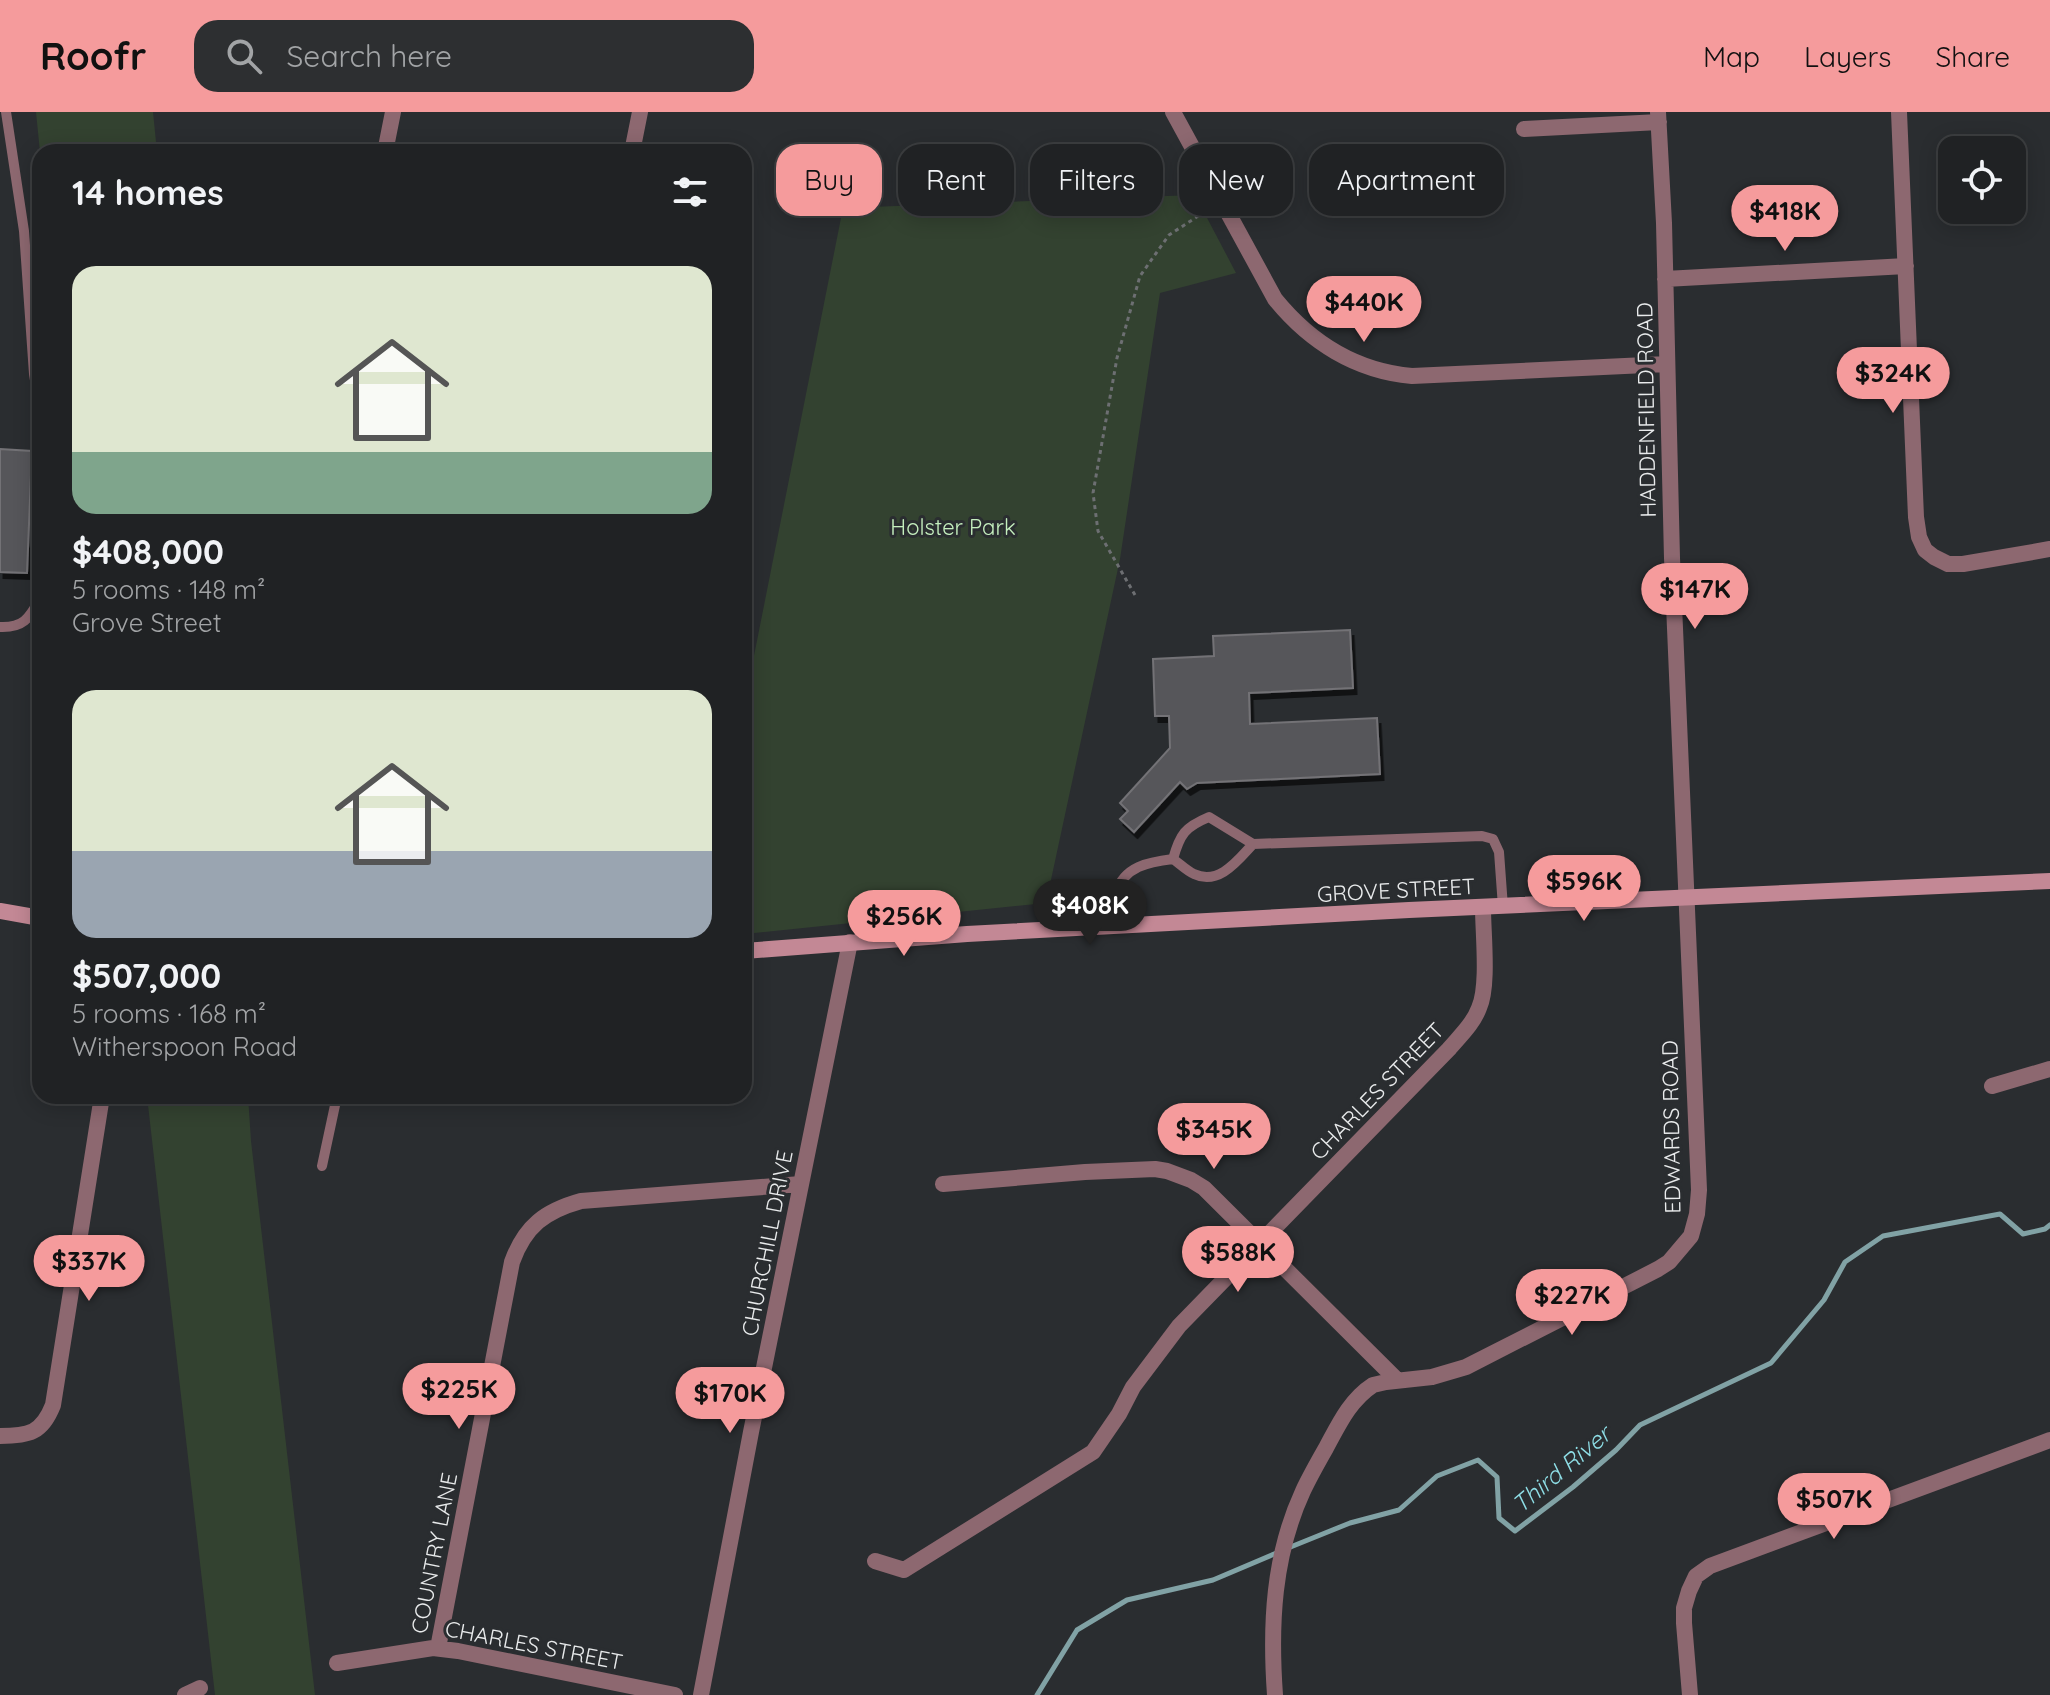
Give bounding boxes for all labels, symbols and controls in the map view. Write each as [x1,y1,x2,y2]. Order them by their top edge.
search box [194,20,754,92]
text: Roofr [40,32,146,80]
icon: search [222,34,266,78]
text: Search here [286,37,452,75]
text: Map [1703,39,1760,74]
text: Layers [1804,39,1891,74]
text: Share [1935,39,2010,74]
map controls [1938,136,2026,224]
button: locate [1938,136,2026,224]
chip: Buy [776,144,882,216]
chip: Rent [898,144,1014,216]
chip: Filters [1030,144,1163,216]
chip: New [1179,144,1293,216]
chip: Apartment [1309,144,1504,216]
icon: filters [668,170,712,214]
text: 14 homes [72,171,224,214]
pin: $418K [1729,185,1841,253]
text: $418K [1749,194,1821,227]
pin: $440K [1308,276,1420,344]
text: $440K [1324,285,1404,318]
street label: HADDENFIELD ROAD [1630,302,1662,518]
icon: home [320,318,464,462]
pin: $324K [1837,347,1949,415]
text: $324K [1855,356,1931,389]
park label: Holster Park [890,513,1016,541]
text: $408,000 [72,530,224,573]
pin: $147K [1639,563,1751,631]
text: $147K [1659,572,1731,605]
text: 5 rooms · 148 m² [72,573,265,606]
text: Grove Street [72,606,222,639]
icon: home [320,742,464,886]
pin: $596K [1528,855,1640,923]
text: $596K [1546,864,1622,897]
street label: GROVE STREET [1316,872,1476,908]
pin: $408K [1034,879,1146,947]
text: $408K [1051,888,1129,921]
pin: $256K [848,890,960,958]
text: $256K [866,899,942,932]
text: $507,000 [72,954,221,997]
text: 5 rooms · 168 m² [72,997,266,1030]
street label: CHARLES STREET [1304,1016,1450,1166]
text: Witherspoon Road [72,1030,297,1063]
street label: EDWARDS ROAD [1655,1040,1687,1214]
pin: $345K [1158,1103,1270,1171]
text: $345K [1176,1112,1252,1145]
street label: CHURCHILL DRIVE [735,1148,799,1338]
pin: $588K [1182,1226,1294,1294]
pin: $337K [33,1235,145,1303]
text: $588K [1200,1235,1276,1268]
text: $337K [52,1244,126,1277]
pin: $227K [1516,1269,1628,1337]
text: $227K [1534,1278,1610,1311]
pin: $225K [403,1363,515,1431]
pin: $170K [674,1367,786,1435]
text: $225K [420,1372,498,1405]
text: $170K [694,1376,766,1409]
water label: Third River [1506,1417,1619,1519]
street label: COUNTRY LANE [405,1470,463,1636]
pin: $507K [1778,1473,1890,1541]
text: $507K [1796,1482,1872,1515]
street label: CHARLES STREET [443,1614,625,1676]

